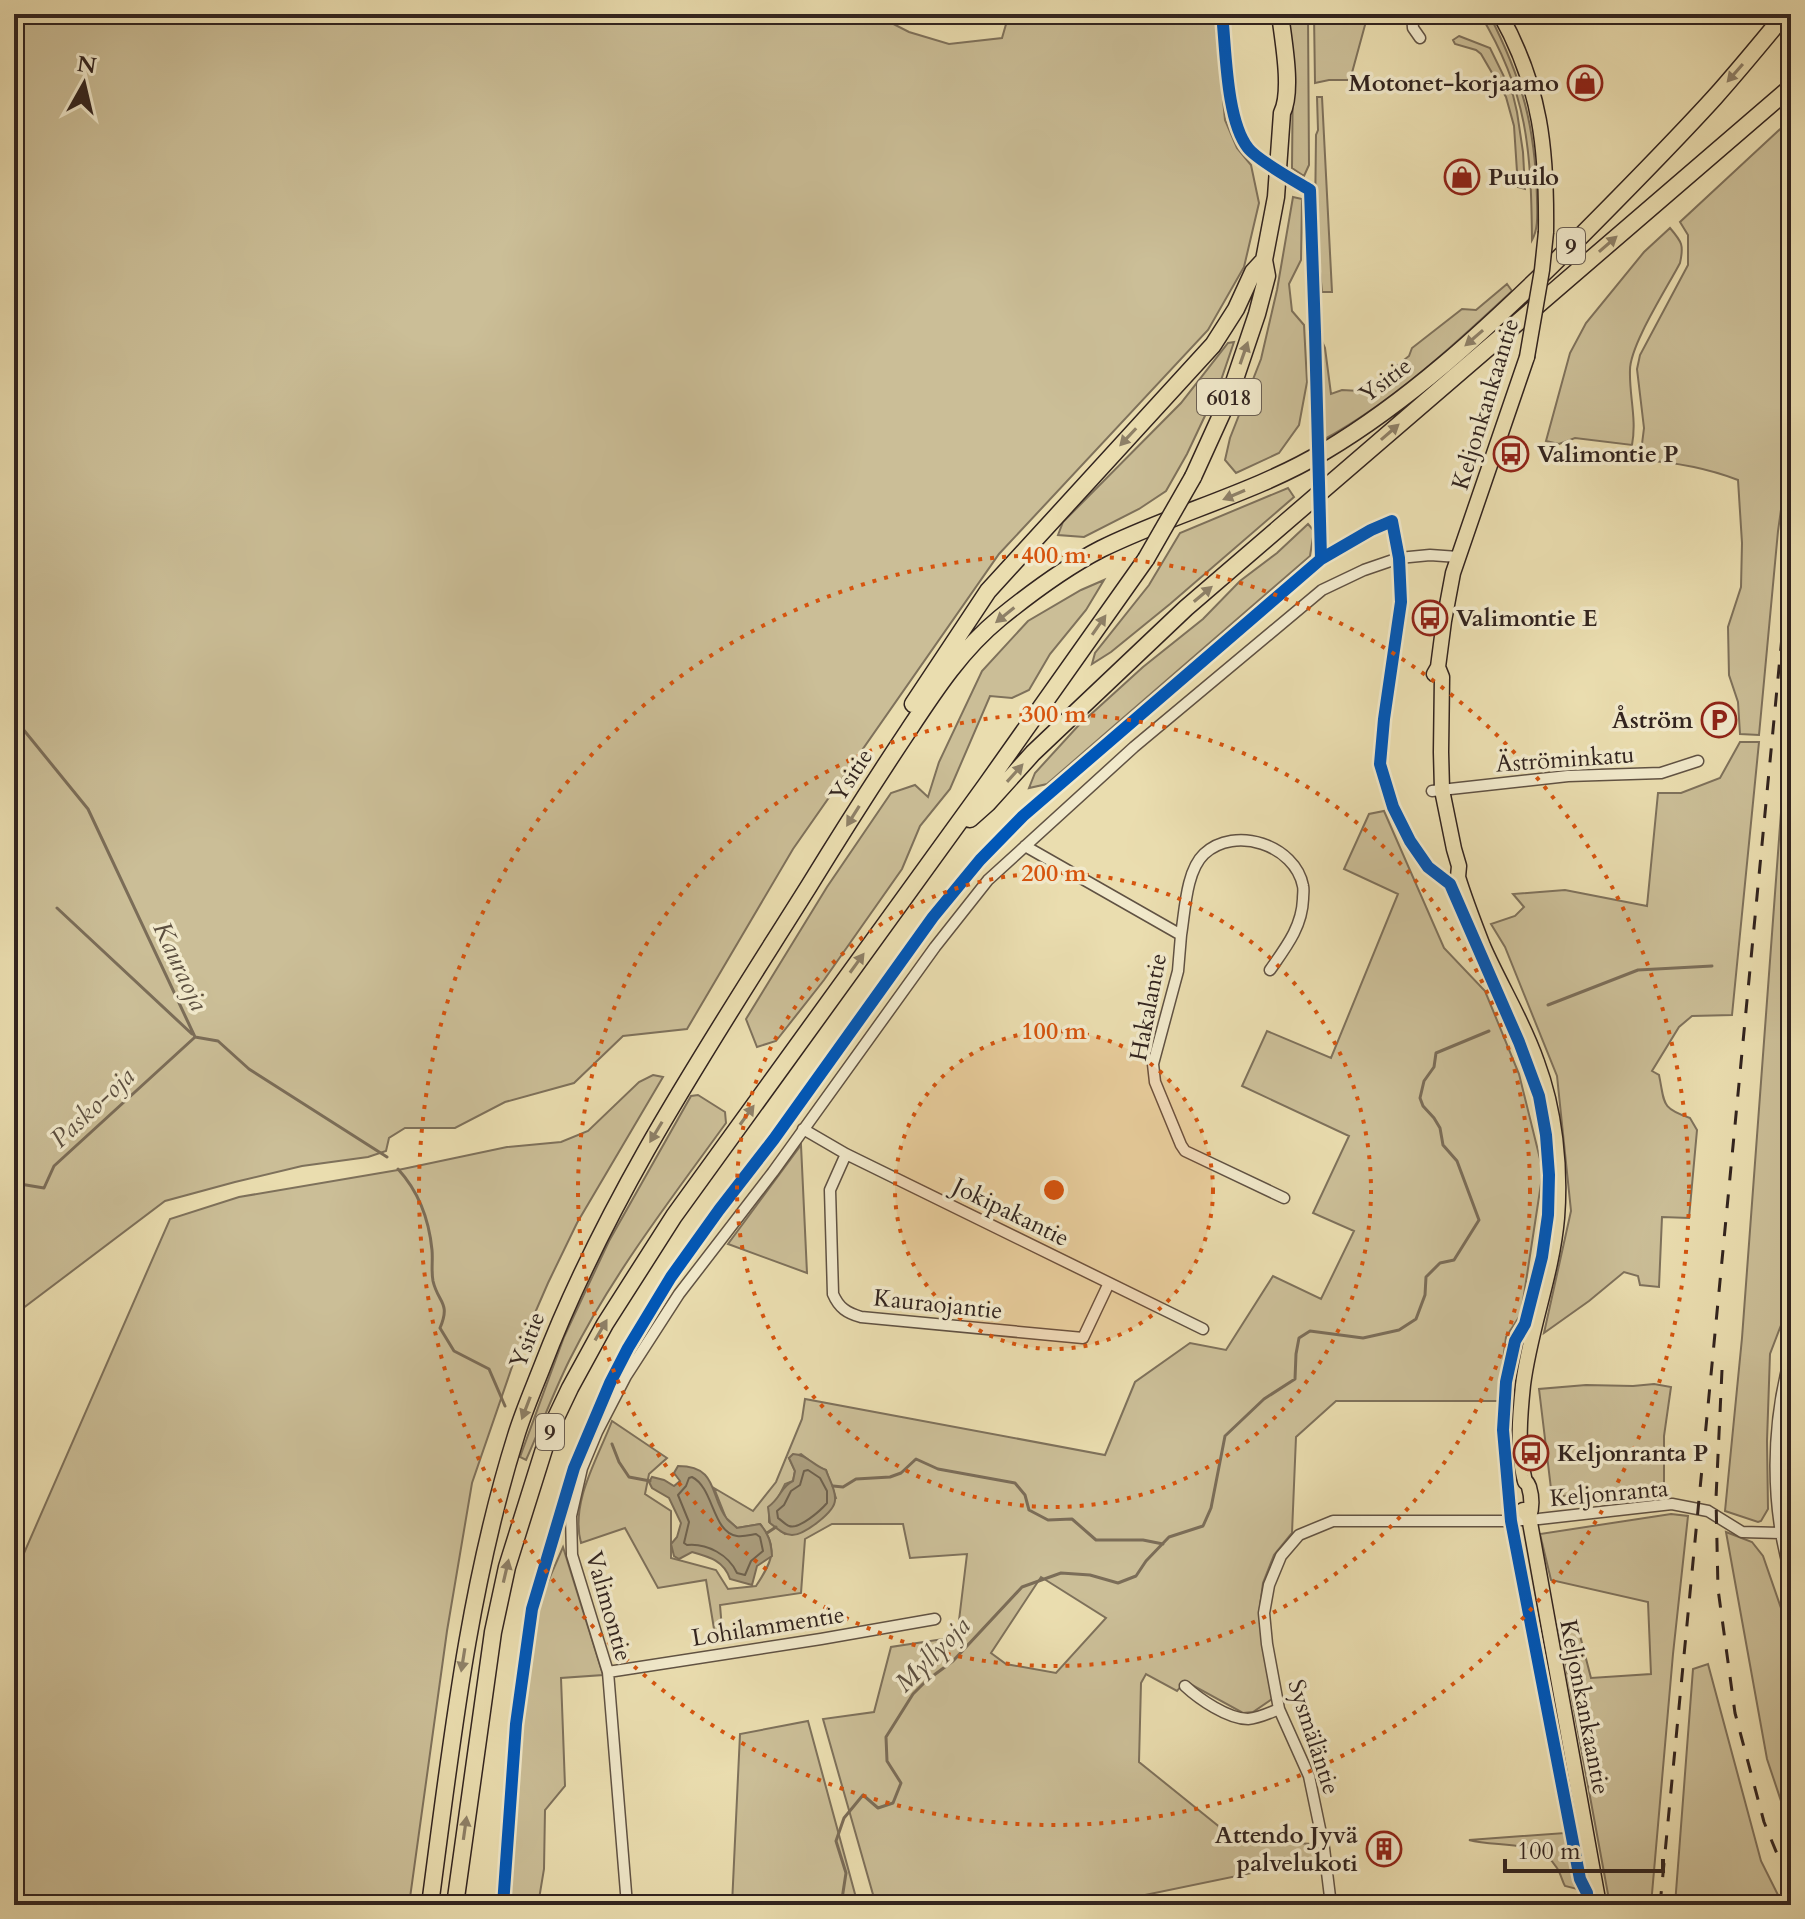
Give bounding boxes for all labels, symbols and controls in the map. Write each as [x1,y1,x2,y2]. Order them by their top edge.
north arrow [44,44,124,124]
text: N [75,49,98,81]
one-way arrow [1727,63,1744,83]
shop icon: Motonet-korjaamo [1566,64,1604,102]
place label: Motonet-korjaamo [1348,67,1559,100]
shop icon: Puuilo [1443,158,1481,196]
place label: Puuilo [1488,161,1559,194]
road number: 9 [1557,228,1585,264]
one-way arrow [1598,236,1618,253]
street label: Keljonkankaantie [1444,314,1527,494]
one-way arrow [1464,329,1484,346]
one-way arrow [1239,341,1251,365]
street label: Ysitie [1352,350,1418,411]
road number: 6018 [1197,379,1261,415]
one-way arrow [1380,424,1400,441]
one-way arrow [1120,427,1138,446]
bus stop icon: Valimontie P [1492,435,1530,473]
place label: Valimontie P [1537,438,1679,471]
one-way arrow [1222,489,1246,502]
text: 400 m [1021,539,1088,572]
one-way arrow [1192,586,1212,603]
bus stop icon: Valimontie E [1411,599,1449,637]
place label: Valimontie E [1456,602,1598,635]
one-way arrow [995,606,1015,622]
one-way arrow [1091,615,1106,636]
text: 300 m [1021,698,1088,731]
parking icon: Åström [1700,701,1738,739]
place label: Åström [1612,704,1694,737]
street label: Äströminkatu [1495,738,1636,781]
street label: Ysitie [822,742,881,809]
one-way arrow [1005,764,1023,783]
one-way arrow [846,805,861,827]
text: 200 m [1021,857,1088,890]
water label: Kauraoja [145,916,217,1017]
street label: Hakalantie [1122,950,1175,1064]
one-way arrow [849,952,865,974]
text: 100 m [1021,1015,1088,1048]
water label: Pasko-oja [42,1059,142,1156]
one-way arrow [739,1105,755,1126]
one-way arrow [650,1121,664,1143]
street label: Jokipakantie [944,1169,1075,1255]
centre of rings [1040,1176,1068,1204]
street label: Kauraojantie [872,1281,1004,1328]
street label: Ysitie [502,1307,553,1373]
one-way arrow [594,1319,608,1341]
one-way arrow [519,1396,532,1420]
road number: 9 [536,1414,564,1450]
bus stop icon: Keljonranta P [1512,1434,1550,1472]
place label: Keljonranta P [1557,1437,1708,1470]
street label: Keljonranta [1548,1472,1670,1515]
street label: Valimontie [577,1547,640,1665]
one-way arrow [500,1559,513,1584]
street label: Lohilammentie [689,1598,847,1655]
water label: Myllyoja [887,1609,978,1700]
street label: Keljonkankaantie [1551,1617,1618,1797]
one-way arrow [456,1648,469,1673]
street label: Sysmäläntie [1279,1675,1348,1799]
one-way arrow [459,1815,472,1840]
place label: Attendo Jyvä palvelukoti [1215,1819,1358,1880]
scale bar [1505,1823,1663,1873]
building icon: Attendo Jyvä palvelukoti [1365,1830,1403,1868]
text: 100 m [1517,1835,1581,1868]

